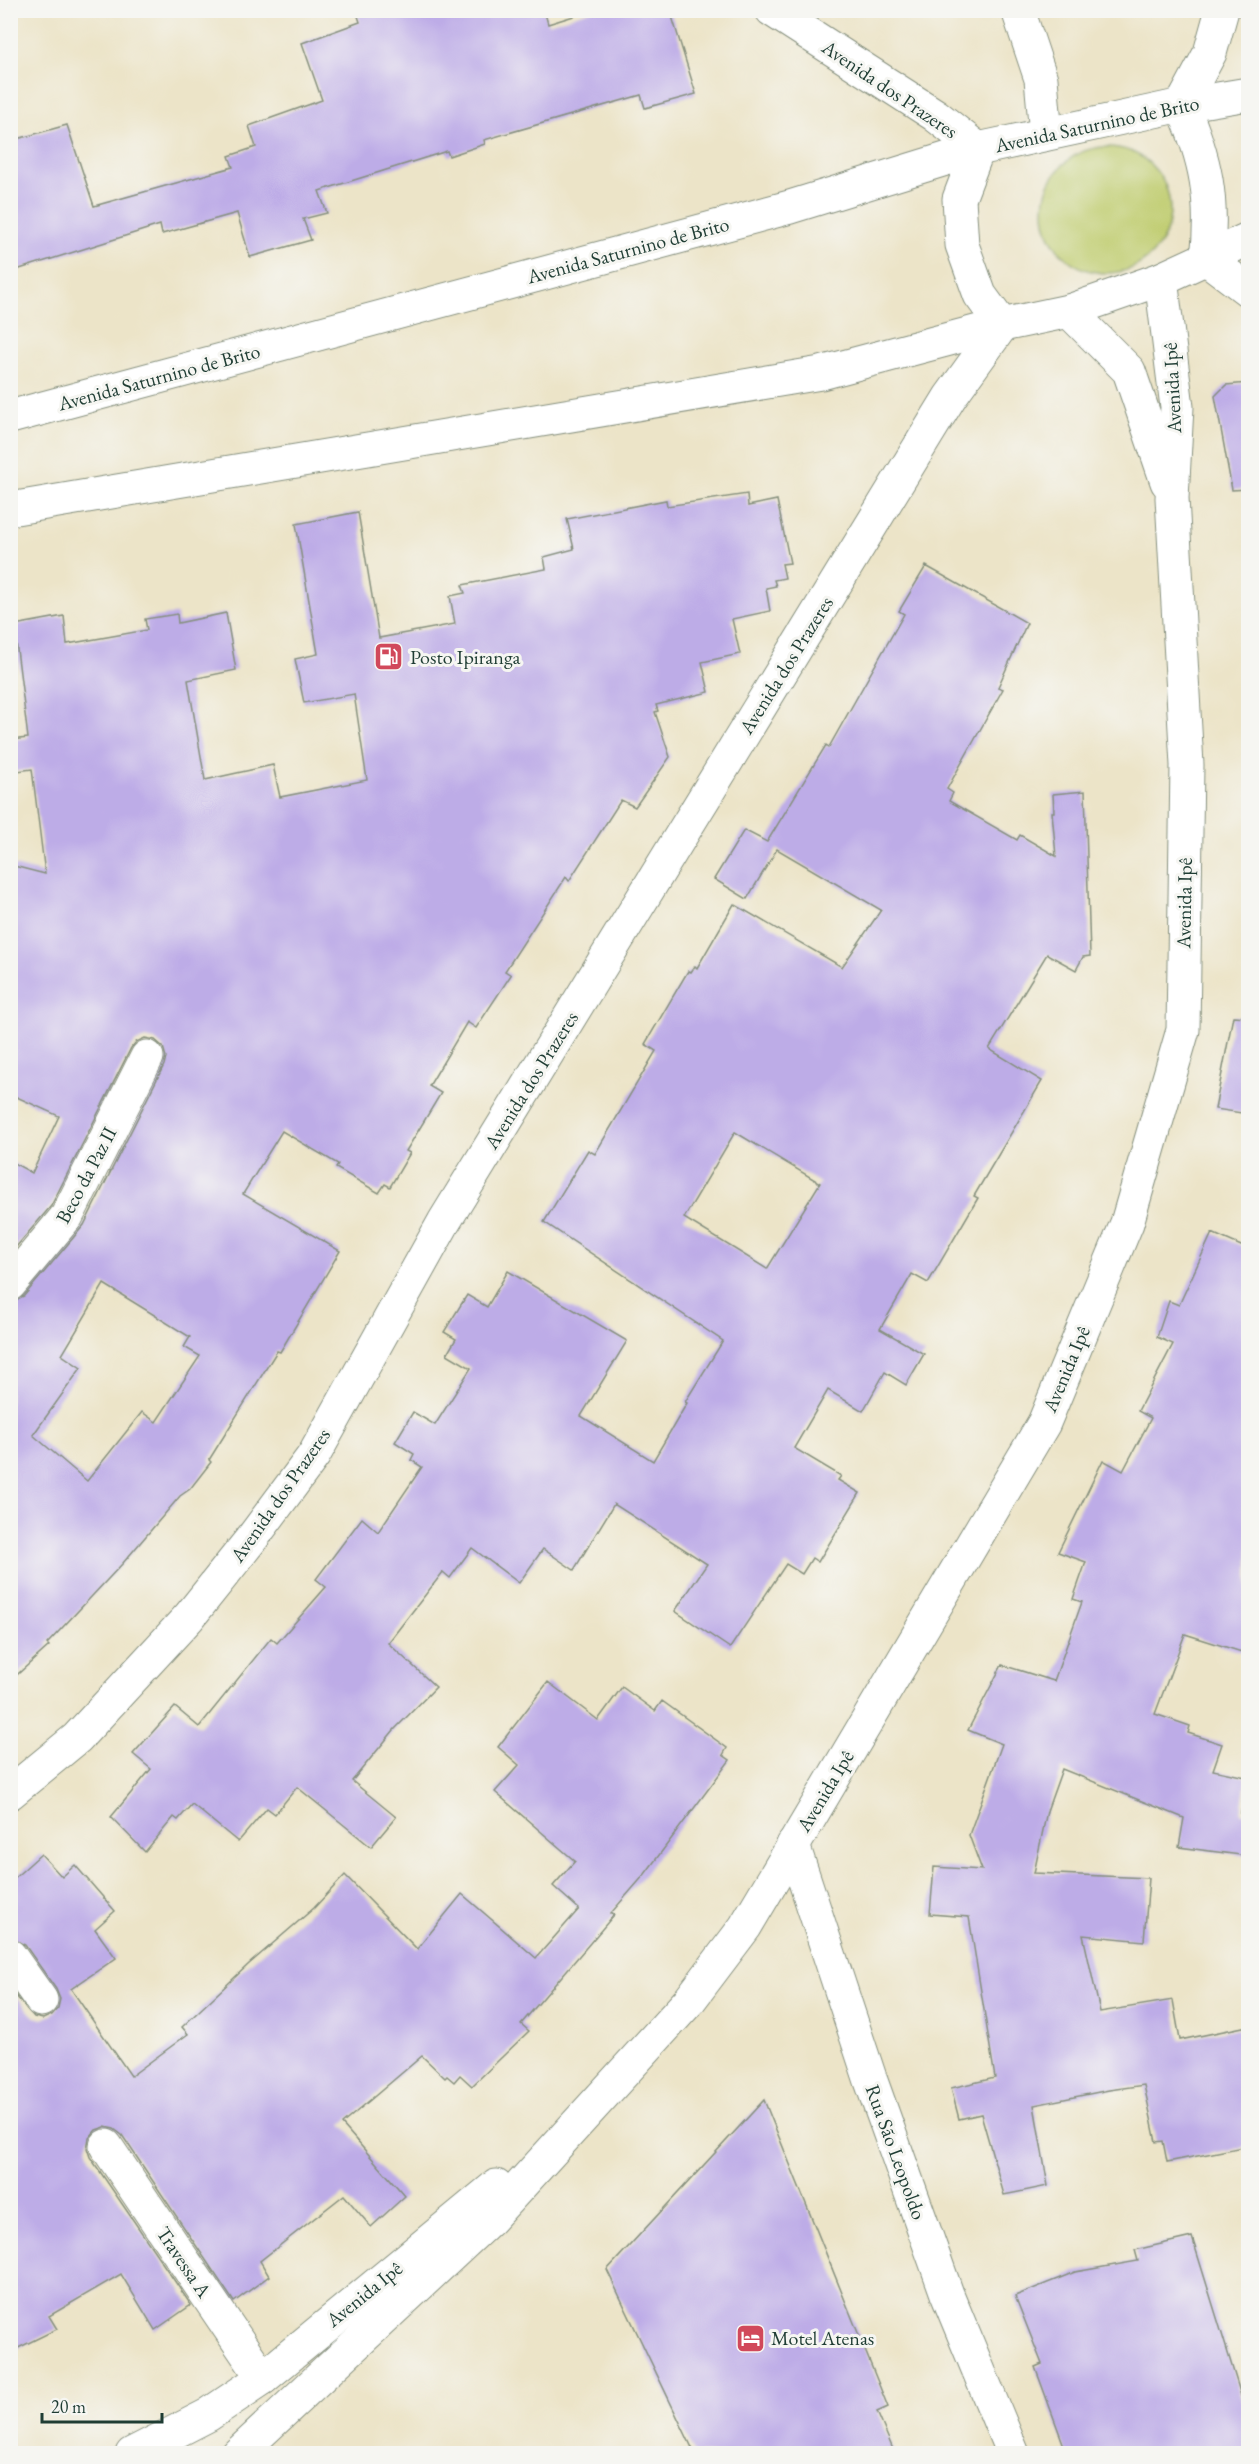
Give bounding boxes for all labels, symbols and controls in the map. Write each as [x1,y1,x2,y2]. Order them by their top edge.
street label: Avenida dos Prazeres [816,33,963,144]
street label: Avenida Saturnino de Brito [991,90,1202,159]
street label: Avenida Saturnino de Brito [523,210,732,290]
street label: Avenida Saturnino de Brito [54,337,263,417]
street label: Avenida Ipê [1157,342,1187,435]
street label: Avenida dos Prazeres [733,591,839,740]
fuel station icon: Posto Ipiranga [373,641,405,673]
place label: Posto Ipiranga [410,644,521,670]
street label: Avenida Ipê [1170,857,1198,950]
street label: Avenida dos Prazeres [478,1006,584,1155]
street label: Beco da Paz II [50,1122,122,1228]
street label: Avenida Ipê [1036,1322,1096,1417]
street label: Avenida dos Prazeres [223,1423,336,1568]
street label: Avenida Ipê [790,1745,860,1838]
street label: Rua São Leopoldo [860,2081,933,2223]
street label: Travessa A [151,2221,217,2303]
street label: Avenida Ipê [320,2255,408,2333]
hotel icon: Motel Atenas [734,2322,766,2354]
place label: Motel Atenas [771,2325,874,2351]
scale bar [42,2386,162,2424]
text: 20 m [51,2395,86,2418]

